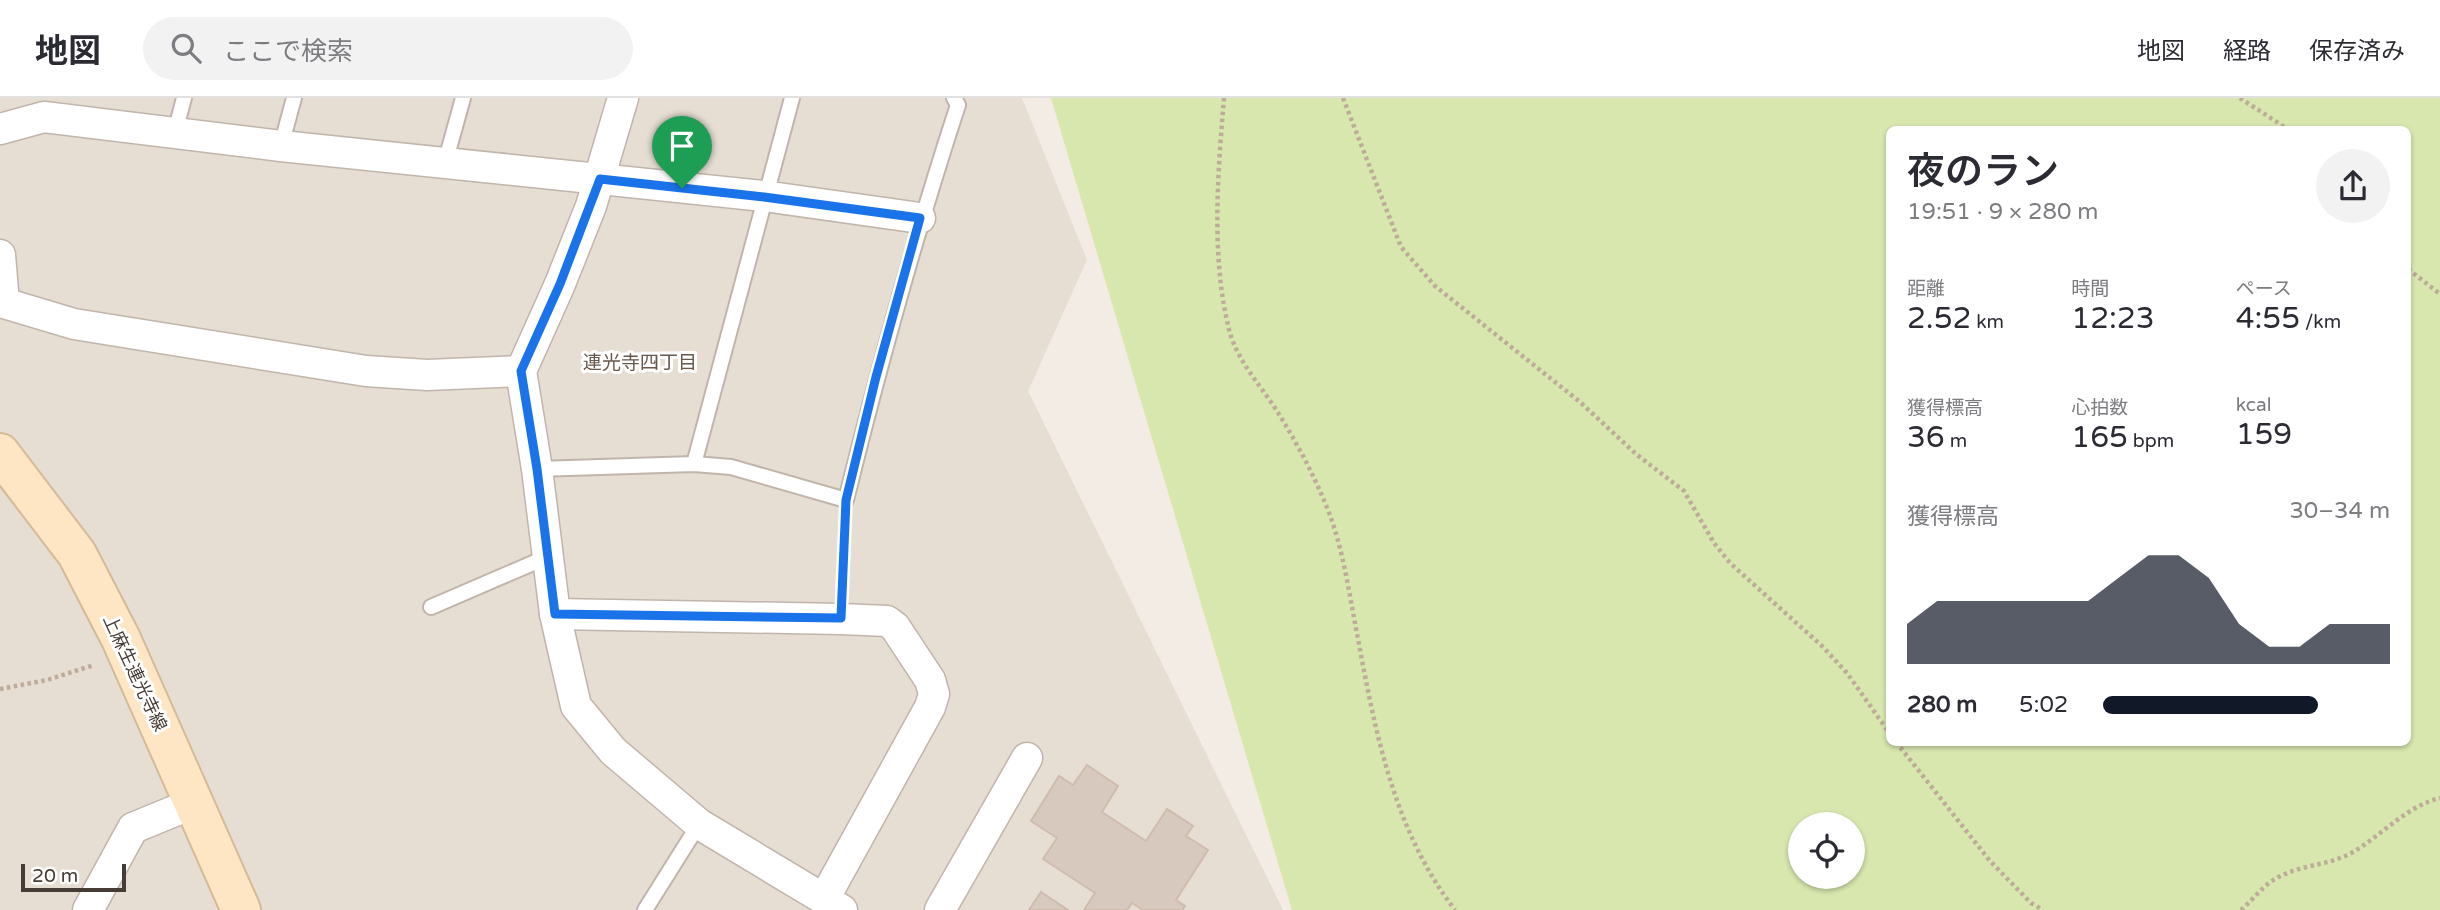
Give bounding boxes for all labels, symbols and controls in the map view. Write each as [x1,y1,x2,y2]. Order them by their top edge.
search box [143,17,633,80]
icon: search [167,29,205,67]
text: 地図 [35,32,101,71]
text: ここで検索 [223,36,353,67]
text: 地図 [2137,37,2185,66]
text: 経路 [2223,37,2271,66]
text: 保存済み [2309,37,2405,66]
pin [652,116,712,188]
icon: arrive [663,127,701,165]
text: 夜のラン [1907,149,2059,195]
button: share [2316,149,2390,223]
text: 19:51 · 9 × 280 m [1907,198,2098,226]
text: 距離 [1907,278,1945,300]
text: 時間 [2071,278,2109,300]
text: ペース [2236,278,2292,300]
text: 2.52 [1907,300,1971,337]
text: 12:23 [2071,300,2155,337]
text: 4:55 [2236,300,2300,337]
text: km [1971,311,2004,333]
text: /km [2300,311,2341,333]
district label: 連光寺四丁目 [583,352,697,374]
text: kcal [2236,394,2271,416]
text: 獲得標高 [1907,397,1983,419]
text: 心拍数 [2071,397,2128,419]
text: 159 [2236,416,2292,453]
text: 36 [1907,419,1945,456]
text: 165 [2071,419,2128,456]
text: m [1945,430,1967,452]
text: bpm [2128,430,2174,452]
text: 30–34 m [2289,497,2390,525]
text: 獲得標高 [1907,503,1999,531]
street label: 上麻生連光寺線 [98,611,172,735]
text: 280 m [1907,691,1977,719]
text: 5:02 [2019,691,2068,719]
map controls [1788,812,1865,889]
button: locate [1788,812,1865,889]
scale bar [21,861,126,893]
text: 20 m [32,865,78,887]

